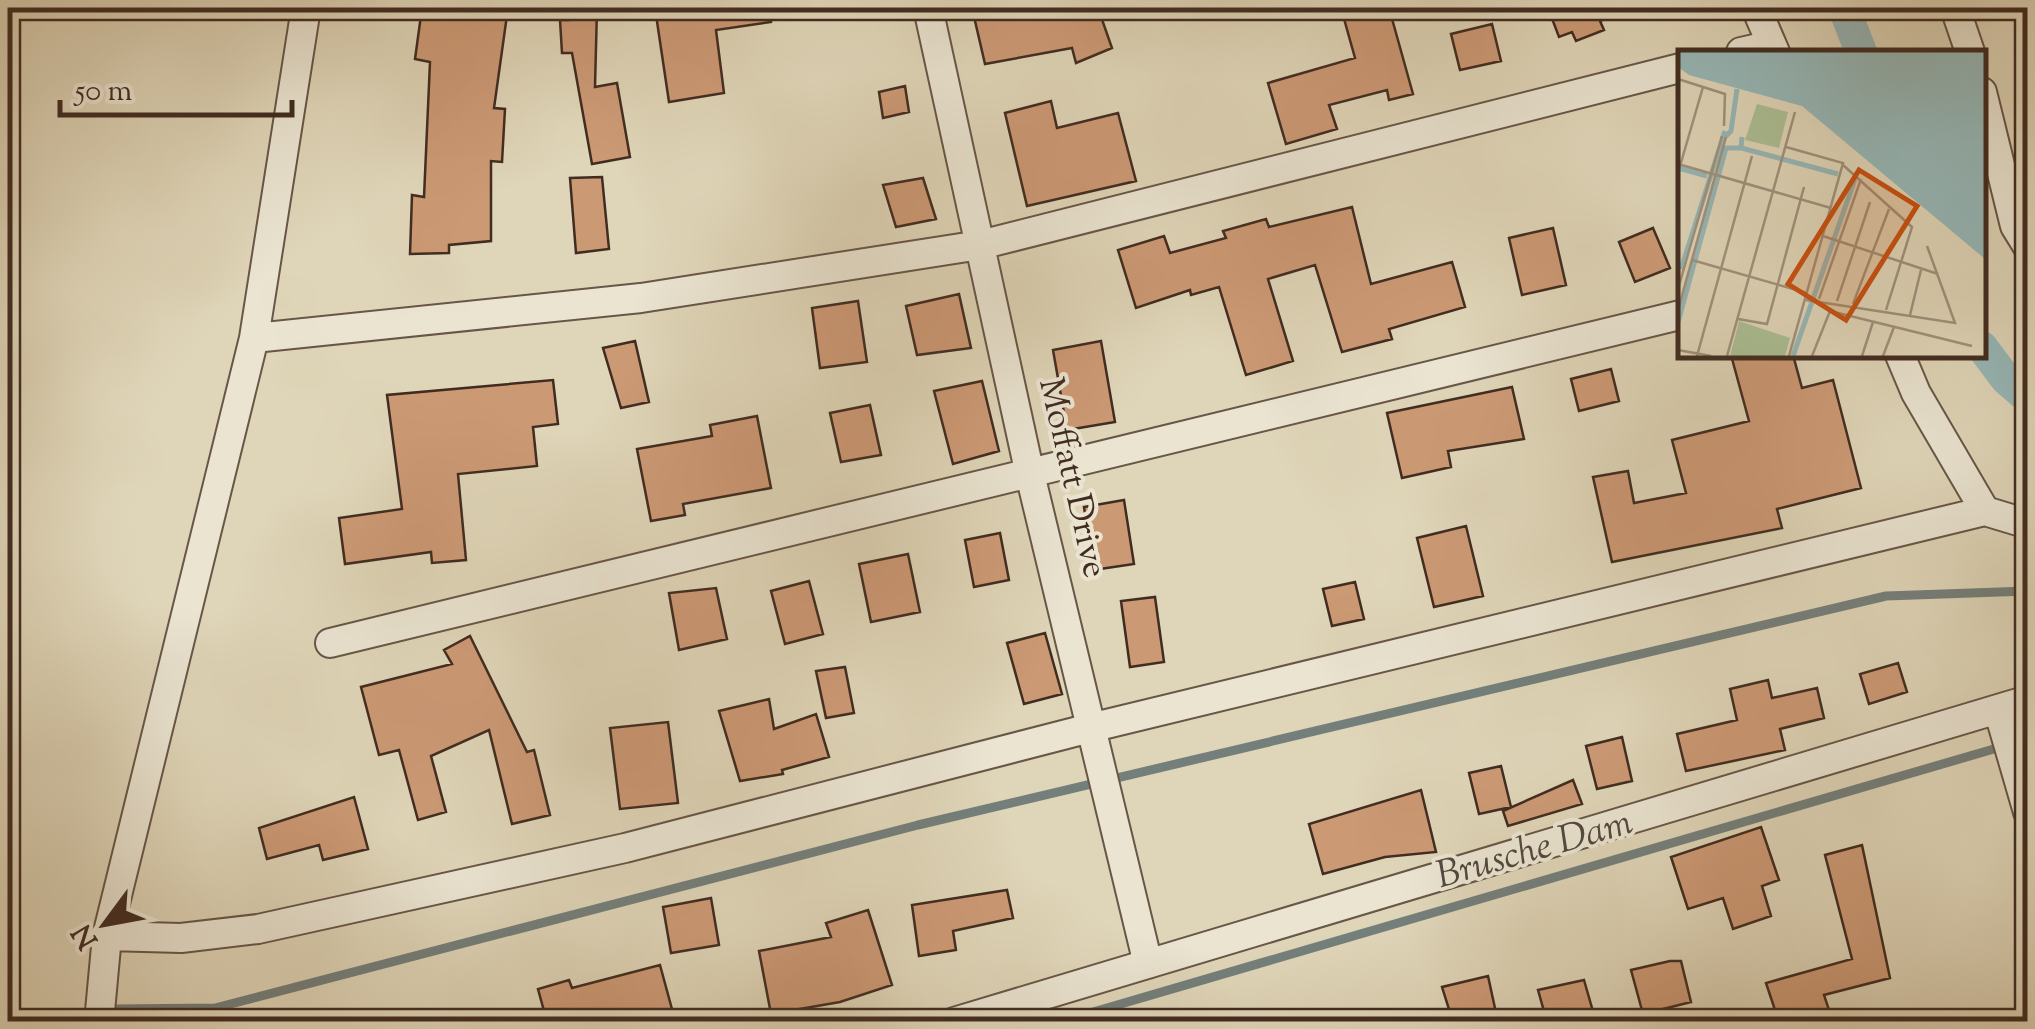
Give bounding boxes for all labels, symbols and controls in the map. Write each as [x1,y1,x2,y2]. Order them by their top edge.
inset map [1678,50,1985,358]
scale bar [60,55,292,117]
text: 50 m [73,71,133,114]
street label: Moffatt Drive [1023,373,1119,583]
water label: Brusche Dam [1430,797,1640,905]
north arrow [55,874,155,974]
text: N [63,916,109,956]

